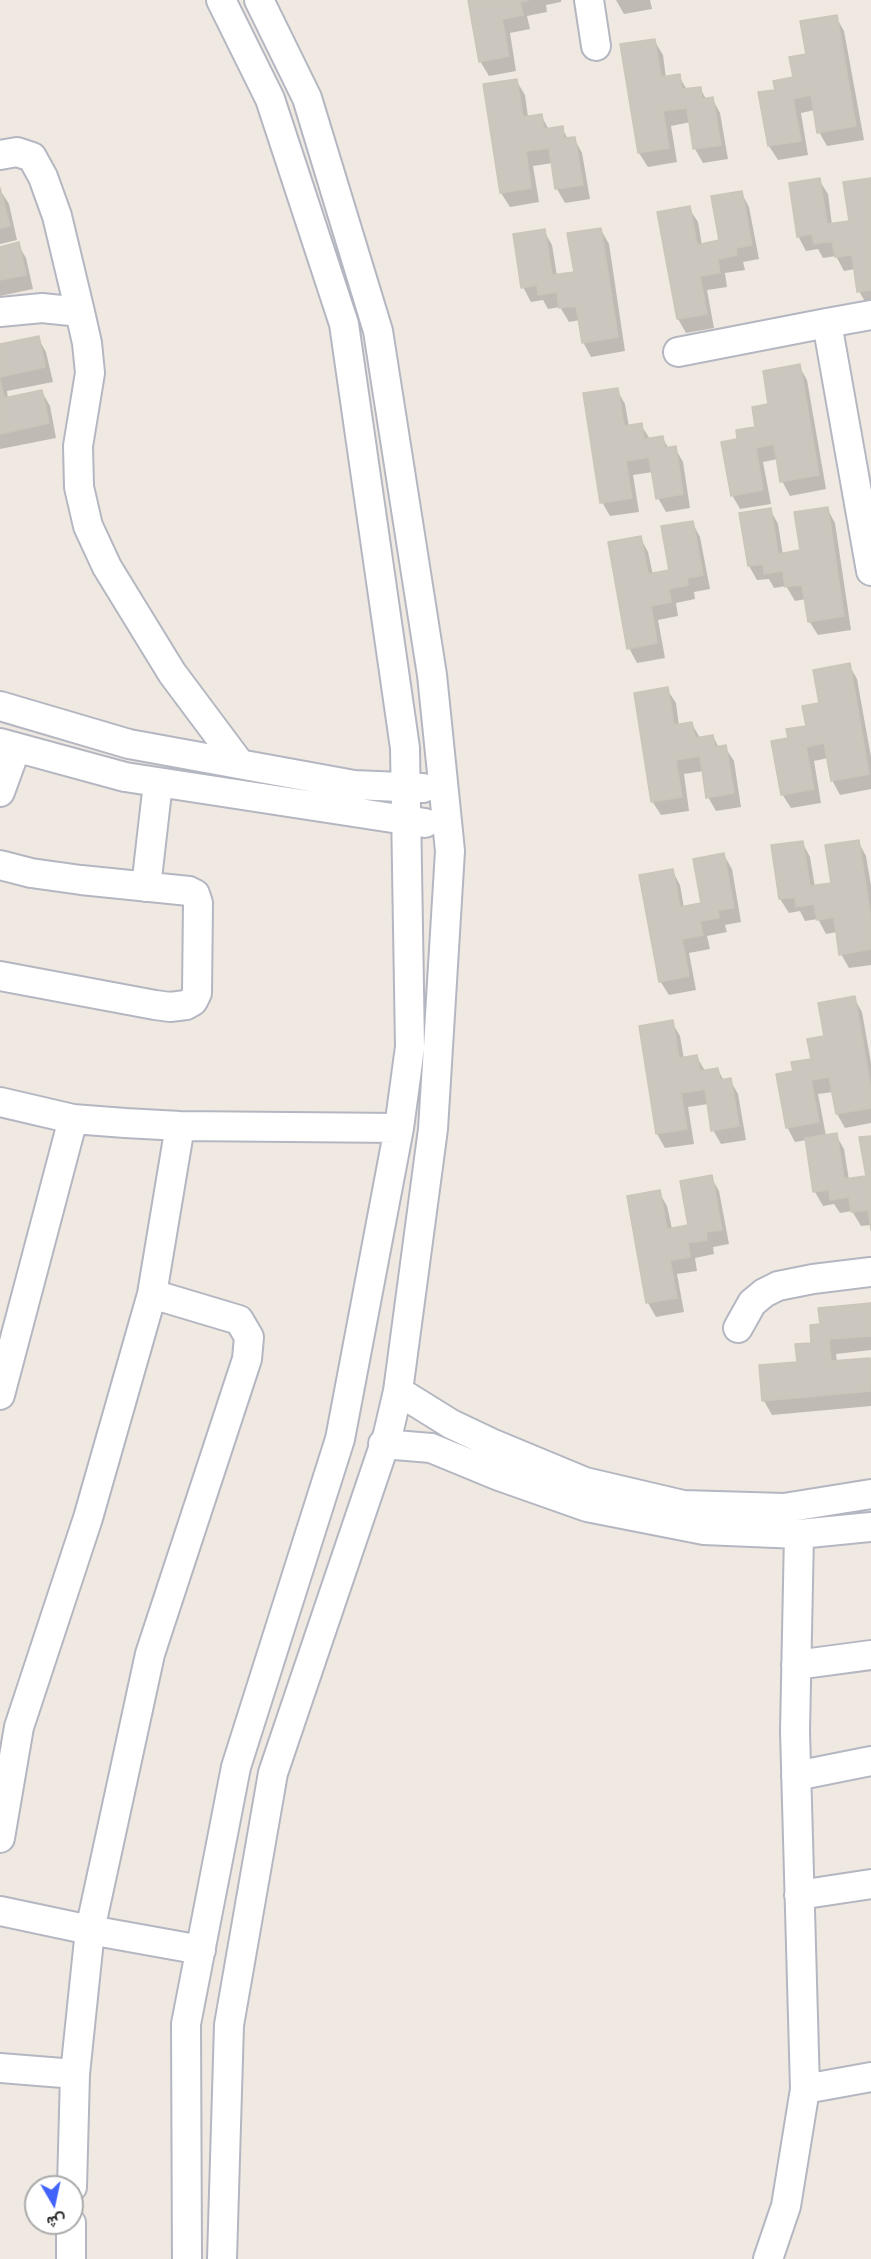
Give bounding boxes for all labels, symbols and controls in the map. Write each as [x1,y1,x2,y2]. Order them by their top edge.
north arrow [24,2175,84,2235]
text: ش [45,2209,68,2232]

